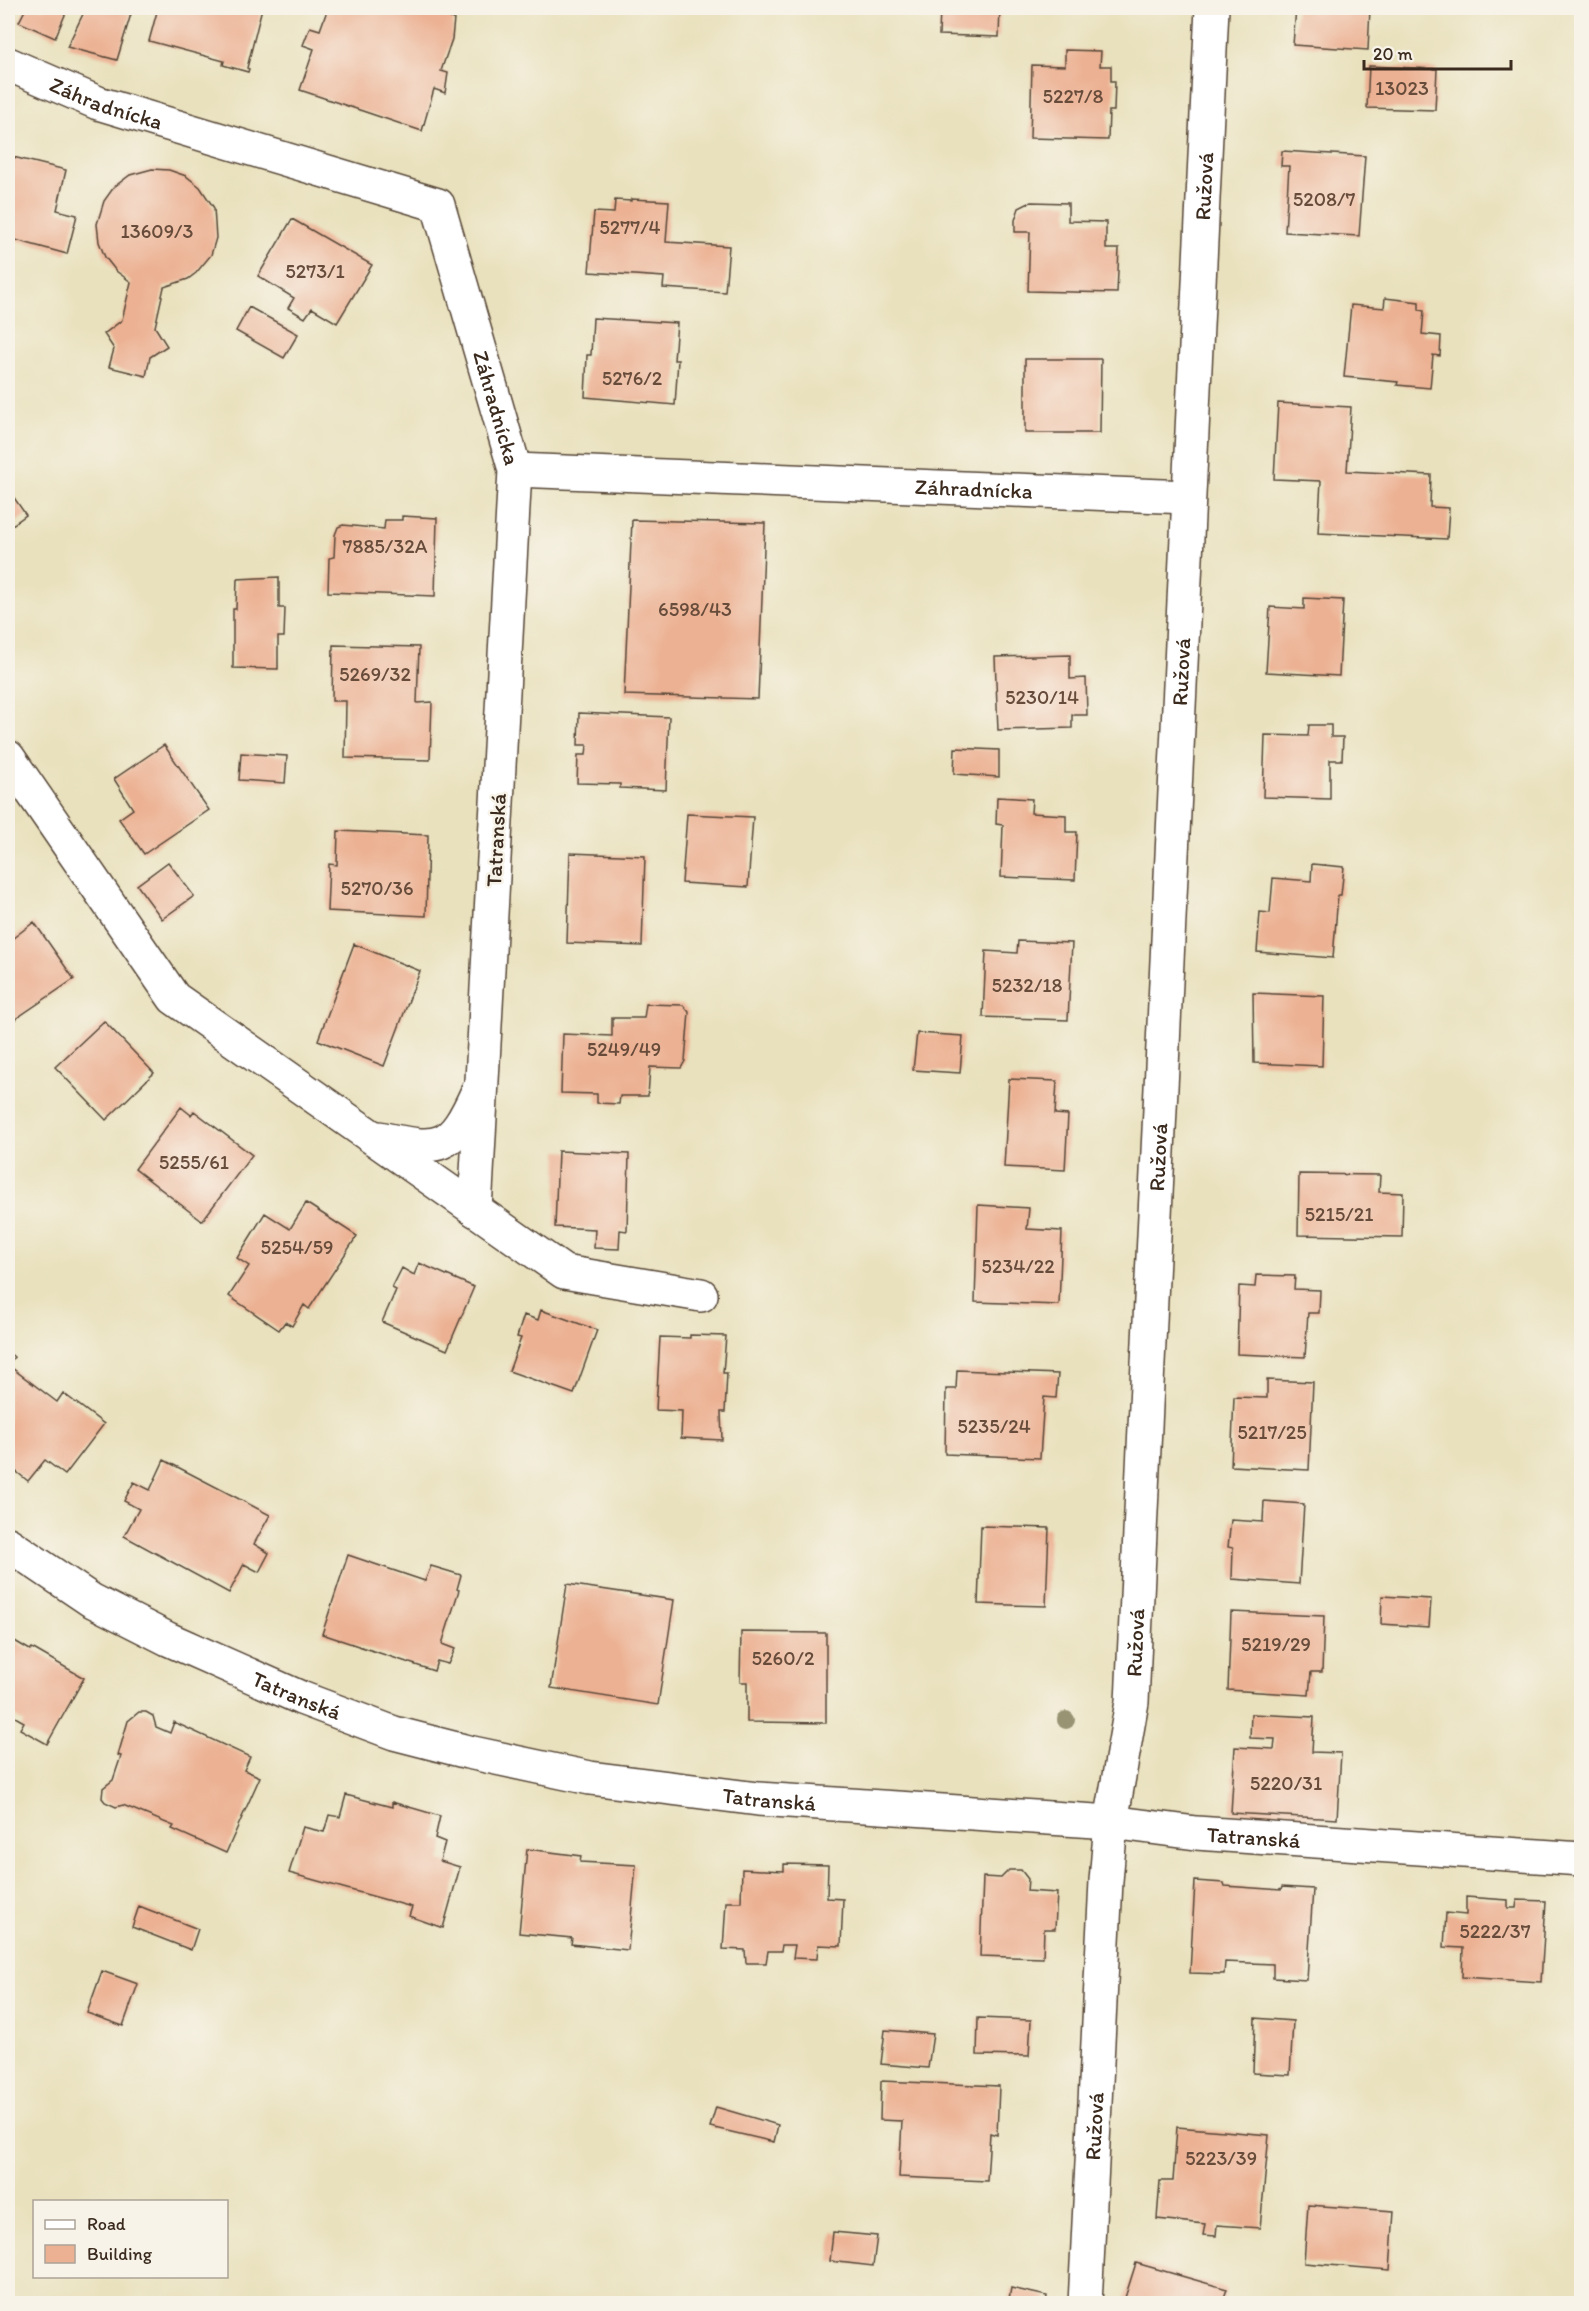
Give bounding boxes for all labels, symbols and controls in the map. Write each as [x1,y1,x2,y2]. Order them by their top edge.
scale bar [1364,33,1511,71]
text: 20 m [1373,43,1413,65]
street label: Záhradnícka [46,70,166,135]
house number: 13023 [1375,76,1429,100]
house number: 5227/8 [1043,84,1103,108]
street label: Ružová [1188,151,1219,221]
house number: 5208/7 [1293,187,1355,211]
house number: 5277/4 [599,215,661,239]
house number: 13609/3 [121,219,194,243]
house number: 5273/1 [285,259,345,283]
street label: Záhradnícka [467,347,526,468]
house number: 5276/2 [602,366,663,390]
street label: Záhradnícka [914,473,1033,504]
house number: 7885/32A [343,534,428,558]
house number: 6598/43 [658,597,732,621]
street label: Ružová [1166,636,1196,707]
house number: 5269/32 [339,662,411,686]
house number: 5230/14 [1005,685,1079,709]
street label: Tatranská [480,792,512,888]
house number: 5270/36 [340,876,414,900]
house number: 5232/18 [991,973,1063,997]
house number: 5249/49 [587,1037,661,1061]
street label: Ružová [1143,1122,1173,1192]
house number: 5255/61 [159,1150,229,1174]
house number: 5215/21 [1304,1202,1374,1226]
house number: 5254/59 [261,1235,333,1259]
house number: 5234/22 [981,1254,1055,1278]
house number: 5235/24 [957,1414,1031,1438]
house number: 5217/25 [1237,1420,1307,1444]
street label: Ružová [1120,1607,1150,1677]
house number: 5219/29 [1241,1632,1311,1656]
house number: 5260/2 [752,1646,815,1670]
street label: Tatranská [248,1665,346,1726]
house number: 5220/31 [1250,1771,1322,1795]
street label: Tatranská [721,1781,817,1816]
street label: Tatranská [1206,1820,1302,1854]
house number: 5222/37 [1459,1919,1531,1943]
street label: Ružová [1079,2091,1109,2161]
house number: 5223/39 [1185,2146,1257,2170]
legend [33,2200,228,2278]
text: Road [87,2213,126,2235]
text: Building [87,2243,153,2265]

